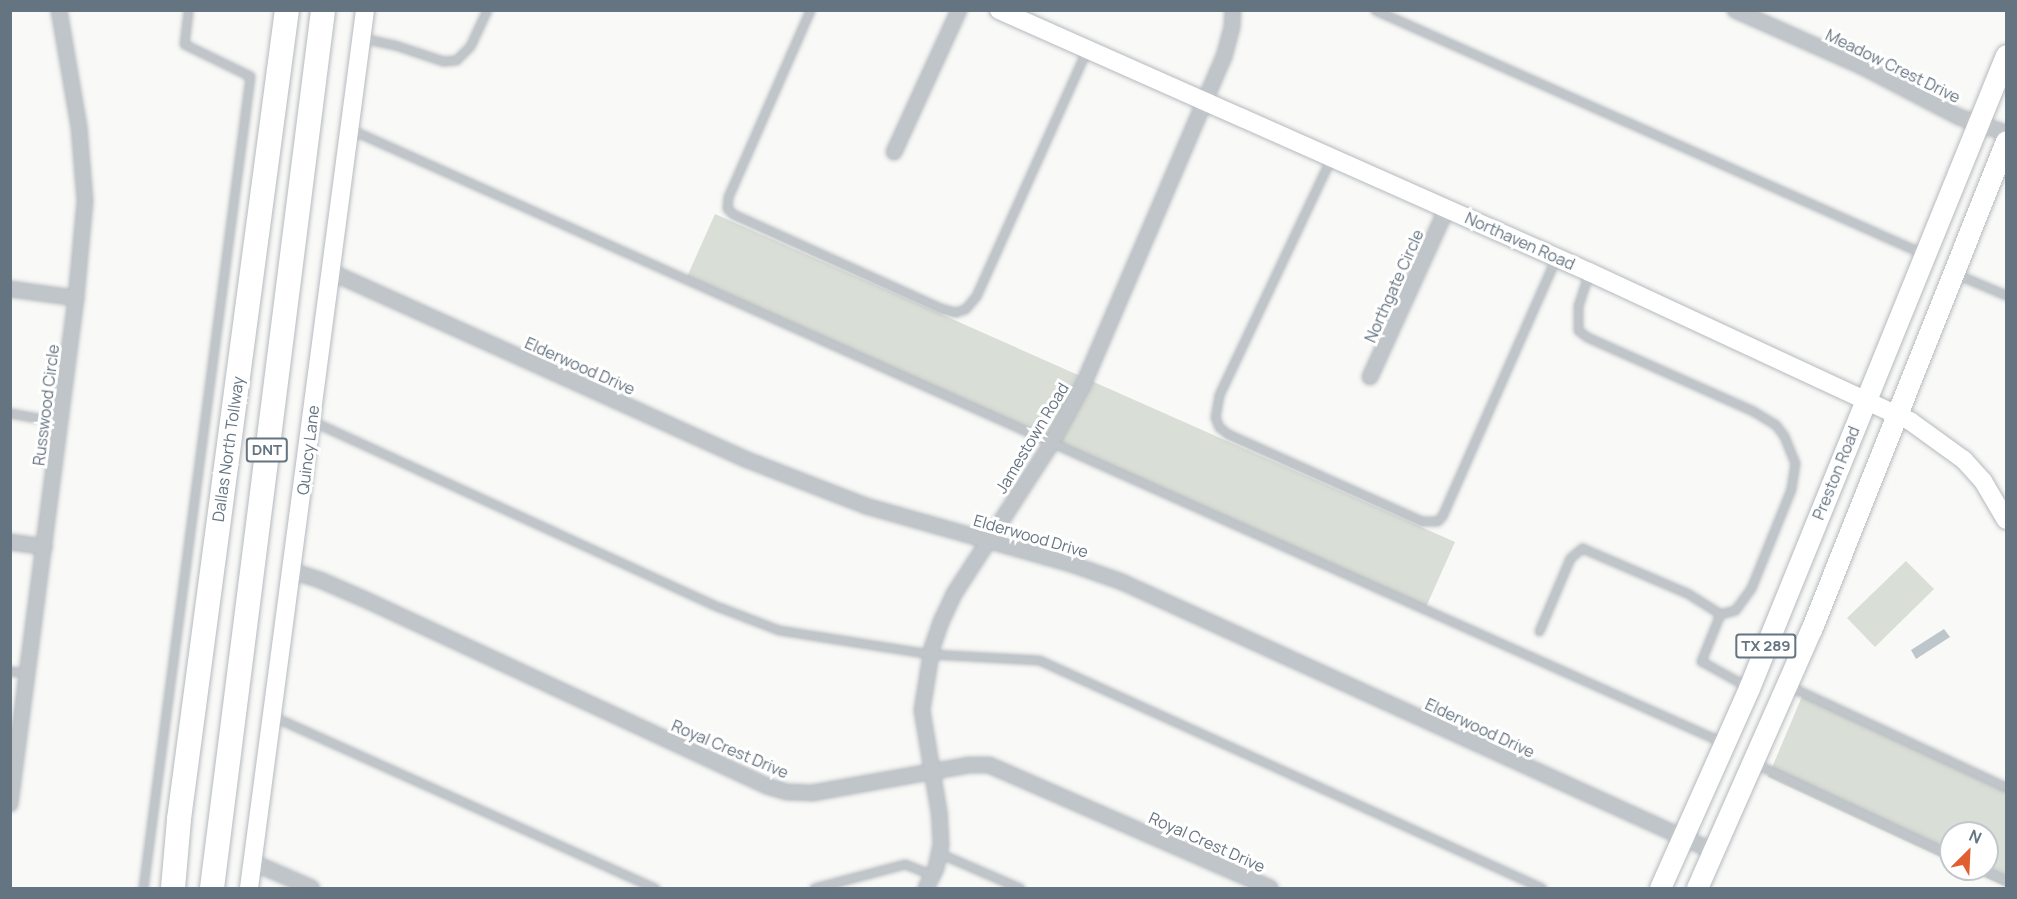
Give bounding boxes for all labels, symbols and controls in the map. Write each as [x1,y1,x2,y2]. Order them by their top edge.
street label: Meadow Crest Drive [1823,25,1963,107]
street label: Northaven Road [1462,208,1578,274]
street label: Northgate Circle [1361,227,1427,345]
street label: Elderwood Drive [522,333,638,399]
street label: Russwood Circle [29,343,63,467]
street label: Dallas North Tollway [208,375,248,523]
street label: Jamestown Road [991,379,1073,497]
street label: Quincy Lane [293,404,323,496]
street label: Preston Road [1809,423,1863,523]
road number: DNT [244,438,290,462]
street label: Elderwood Drive [971,510,1091,562]
road number: TX 289 [1734,634,1798,658]
street label: Elderwood Drive [1422,694,1538,762]
street label: Royal Crest Drive [669,716,791,782]
street label: Royal Crest Drive [1146,808,1268,876]
north arrow [1939,821,1999,881]
text: N [1966,824,1985,849]

